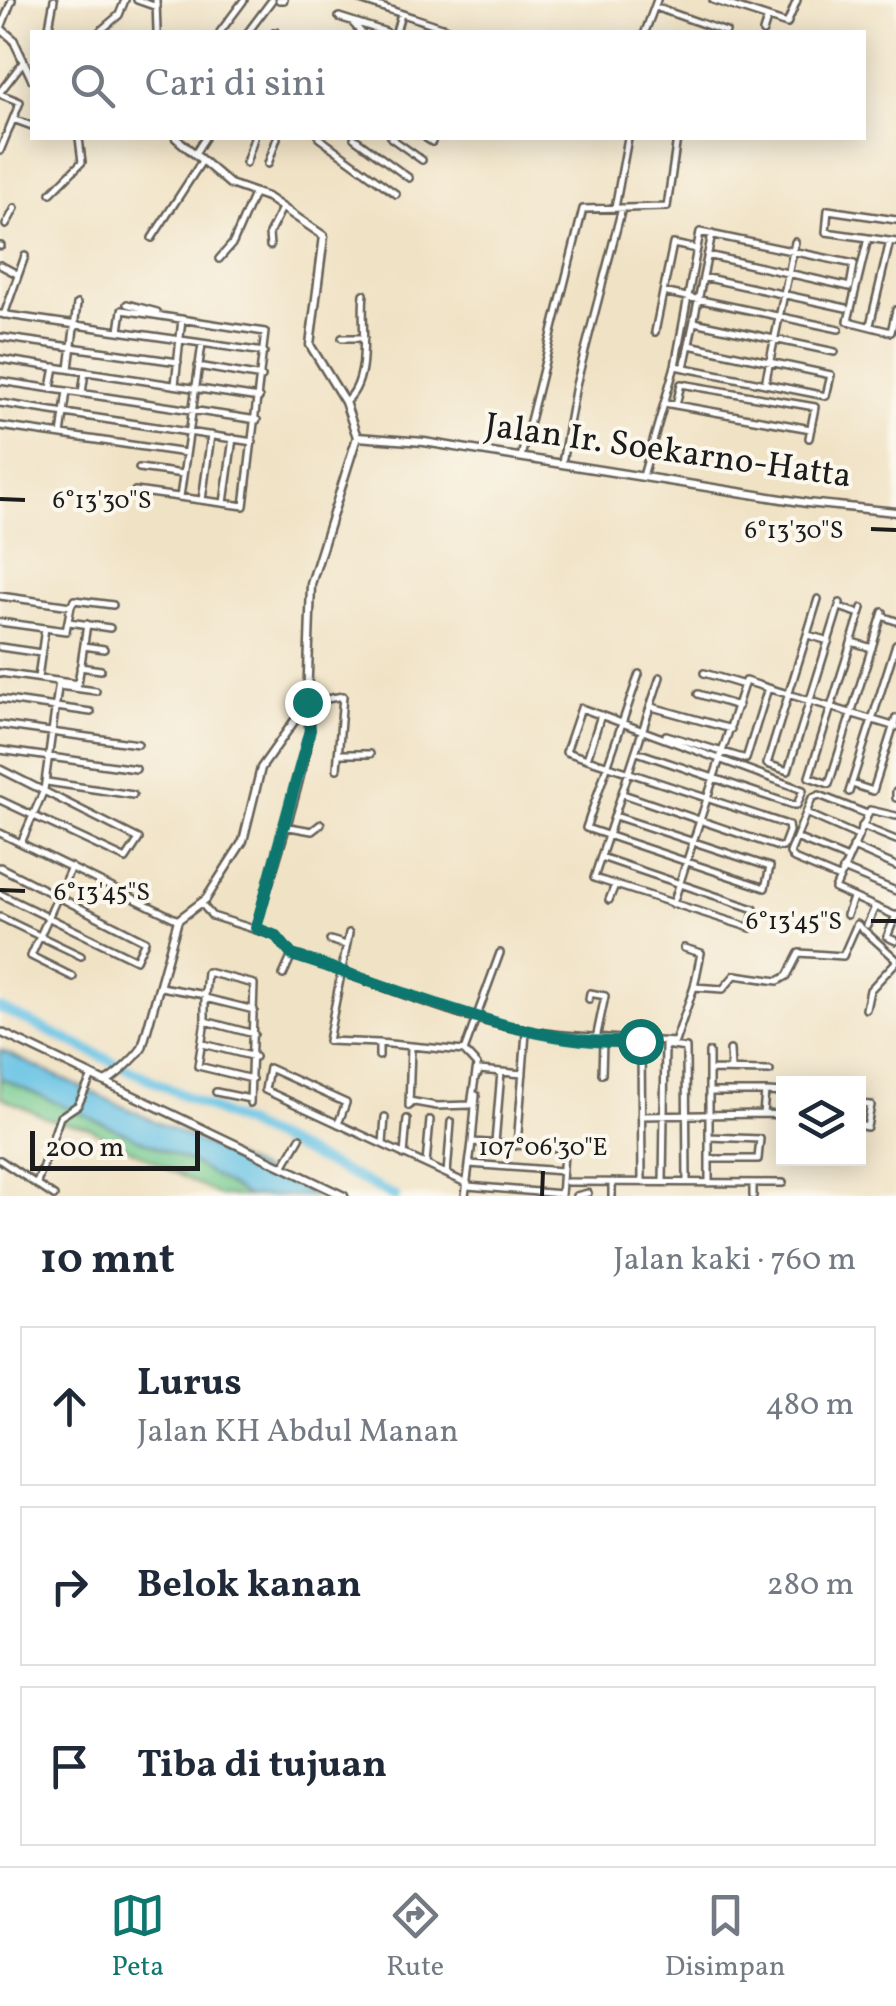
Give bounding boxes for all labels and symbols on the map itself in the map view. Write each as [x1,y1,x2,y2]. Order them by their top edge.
street label: Jalan Ir. Soekarno-Hatta [482,403,854,501]
text: 6°13'30"S [53,484,151,519]
text: 6°13'30"S [745,514,843,549]
route end [285,680,331,726]
text: 6°13'45"S [54,876,150,911]
text: 6°13'45"S [746,905,842,940]
route start [618,1019,664,1065]
scale bar [30,1126,200,1170]
text: 107°06'30"E [478,1131,608,1166]

